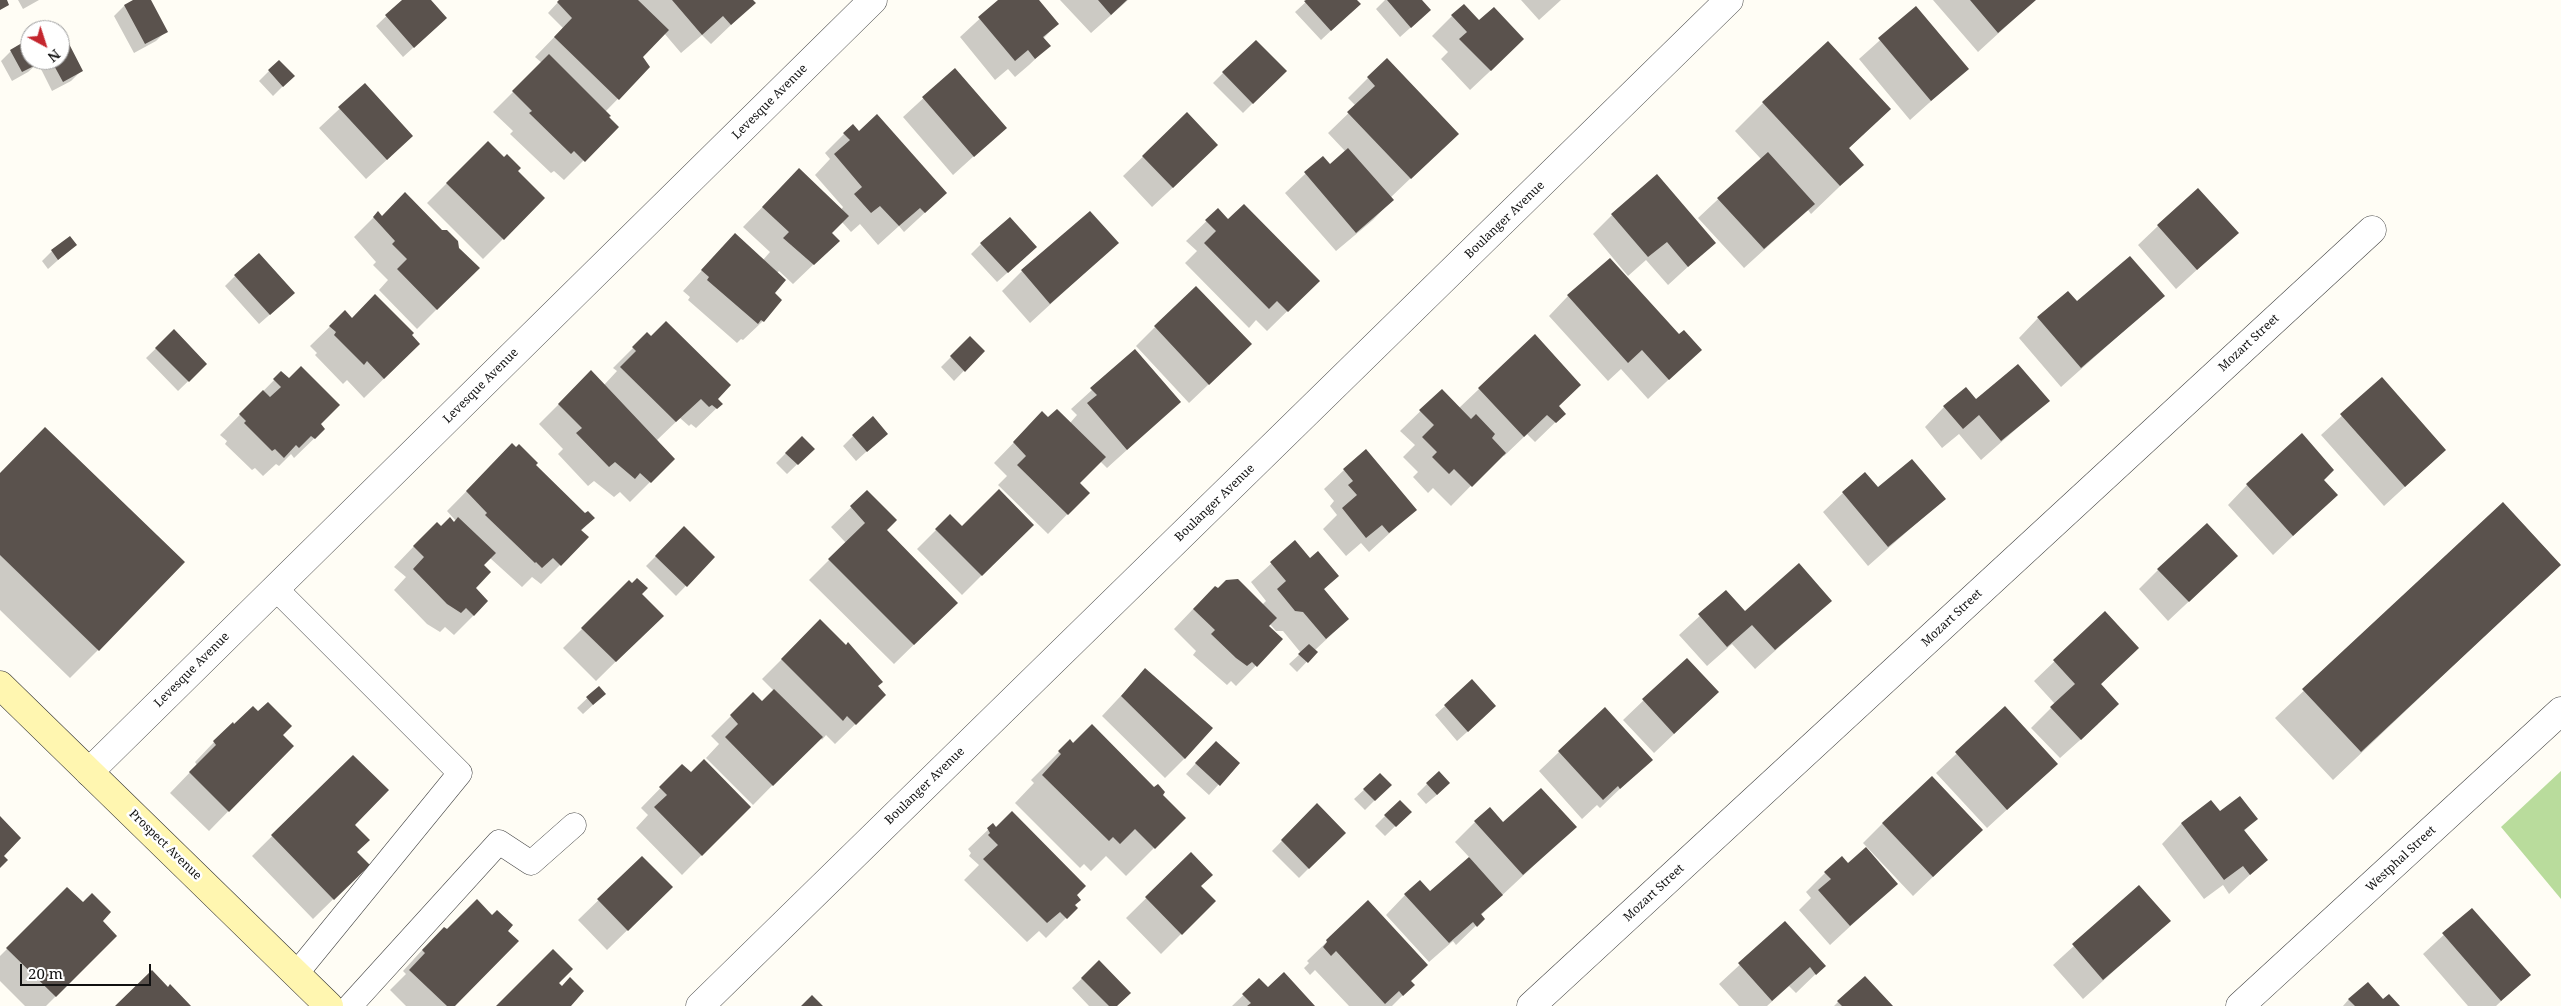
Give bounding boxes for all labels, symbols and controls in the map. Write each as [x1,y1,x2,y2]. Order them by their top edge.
north arrow [20,20,70,70]
text: N [44,45,65,67]
street label: Levesque Avenue [730,62,810,142]
street label: Boulanger Avenue [1462,178,1548,262]
street label: Mozart Street [2216,311,2282,375]
street label: Levesque Avenue [441,346,521,426]
street label: Boulanger Avenue [1172,461,1258,545]
street label: Mozart Street [1919,586,1985,650]
street label: Levesque Avenue [152,630,232,710]
street label: Boulanger Avenue [882,744,968,828]
street label: Prospect Avenue [126,807,204,883]
street label: Westphal Street [2363,823,2439,895]
street label: Mozart Street [1621,861,1687,925]
scale bar [22,954,154,986]
text: 20 m [28,963,63,983]

